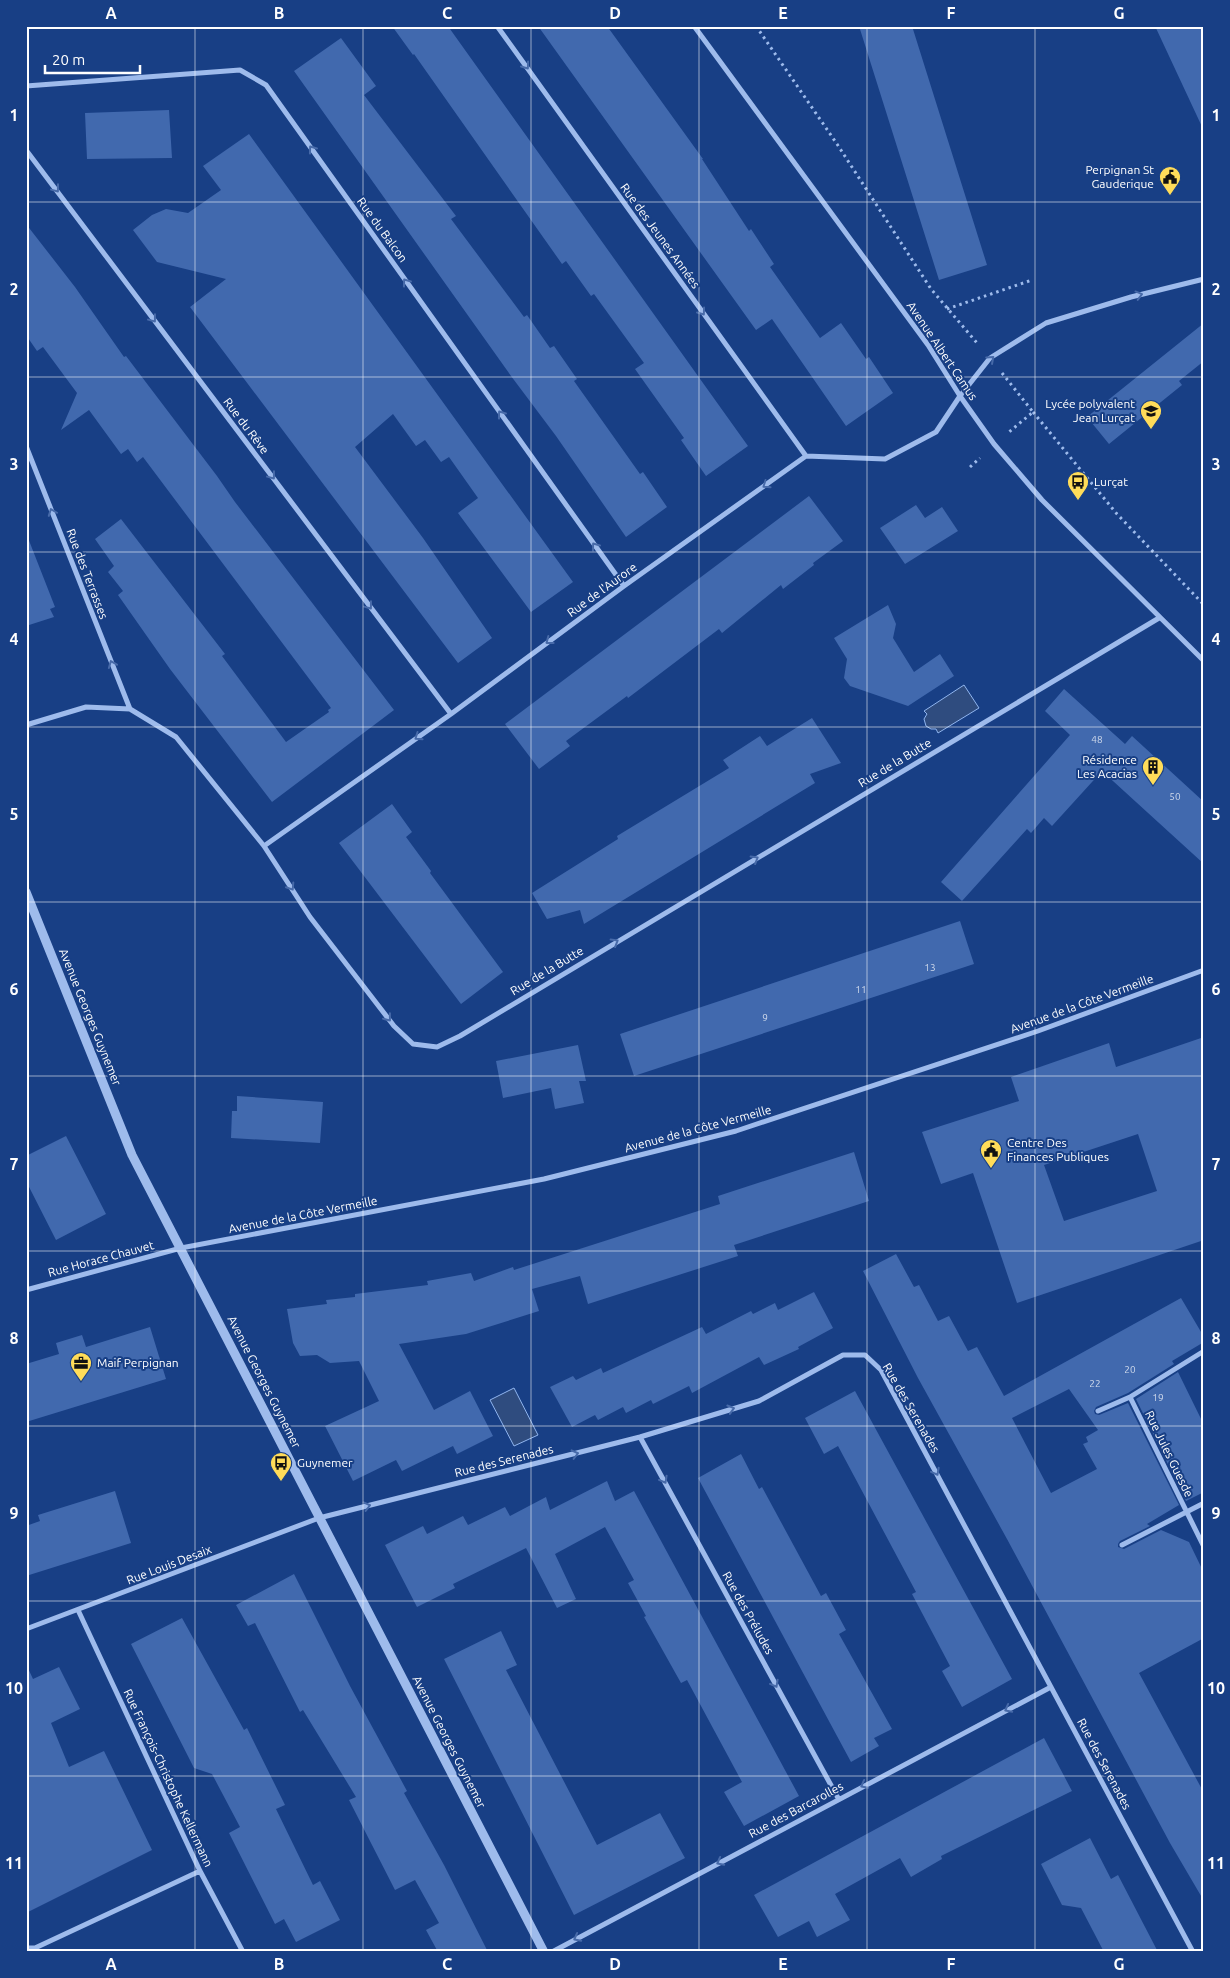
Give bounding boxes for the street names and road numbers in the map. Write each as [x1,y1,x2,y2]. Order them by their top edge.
street label: Rue des Jeunes Années [618,181,703,291]
street label: Rue du Balcon [355,195,410,265]
street label: Avenue Albert Camus [905,299,980,402]
street label: Rue du Rêve [221,395,272,456]
street label: Rue des Terrasses [64,527,111,621]
street label: Rue de l'Aurore [564,560,639,619]
street label: Rue de la Butte [856,736,934,789]
street label: Rue de la Butte [508,944,586,997]
street label: Avenue Georges Guynemer [57,947,124,1088]
street label: Avenue de la Côte Vermeille [1009,972,1155,1036]
street label: Avenue de la Côte Vermeille [623,1103,773,1154]
street label: Avenue de la Côte Vermeille [227,1194,378,1235]
street label: Rue Horace Chauvet [47,1238,156,1279]
street label: Avenue Georges Guynemer [225,1314,304,1450]
street label: Rue des Serenades [880,1361,942,1455]
street label: Rue Jules Guesde [1143,1408,1196,1499]
street label: Rue des Serenades [453,1442,555,1479]
street label: Rue Louis Desaix [124,1542,213,1587]
street label: Rue des Préludes [720,1569,777,1656]
street label: Avenue Georges Guynemer [410,1674,489,1810]
street label: Rue François-Christophe Kellermann [121,1687,216,1869]
street label: Rue des Serenades [1075,1716,1134,1812]
street label: Rue des Barcarolles [746,1779,845,1840]

